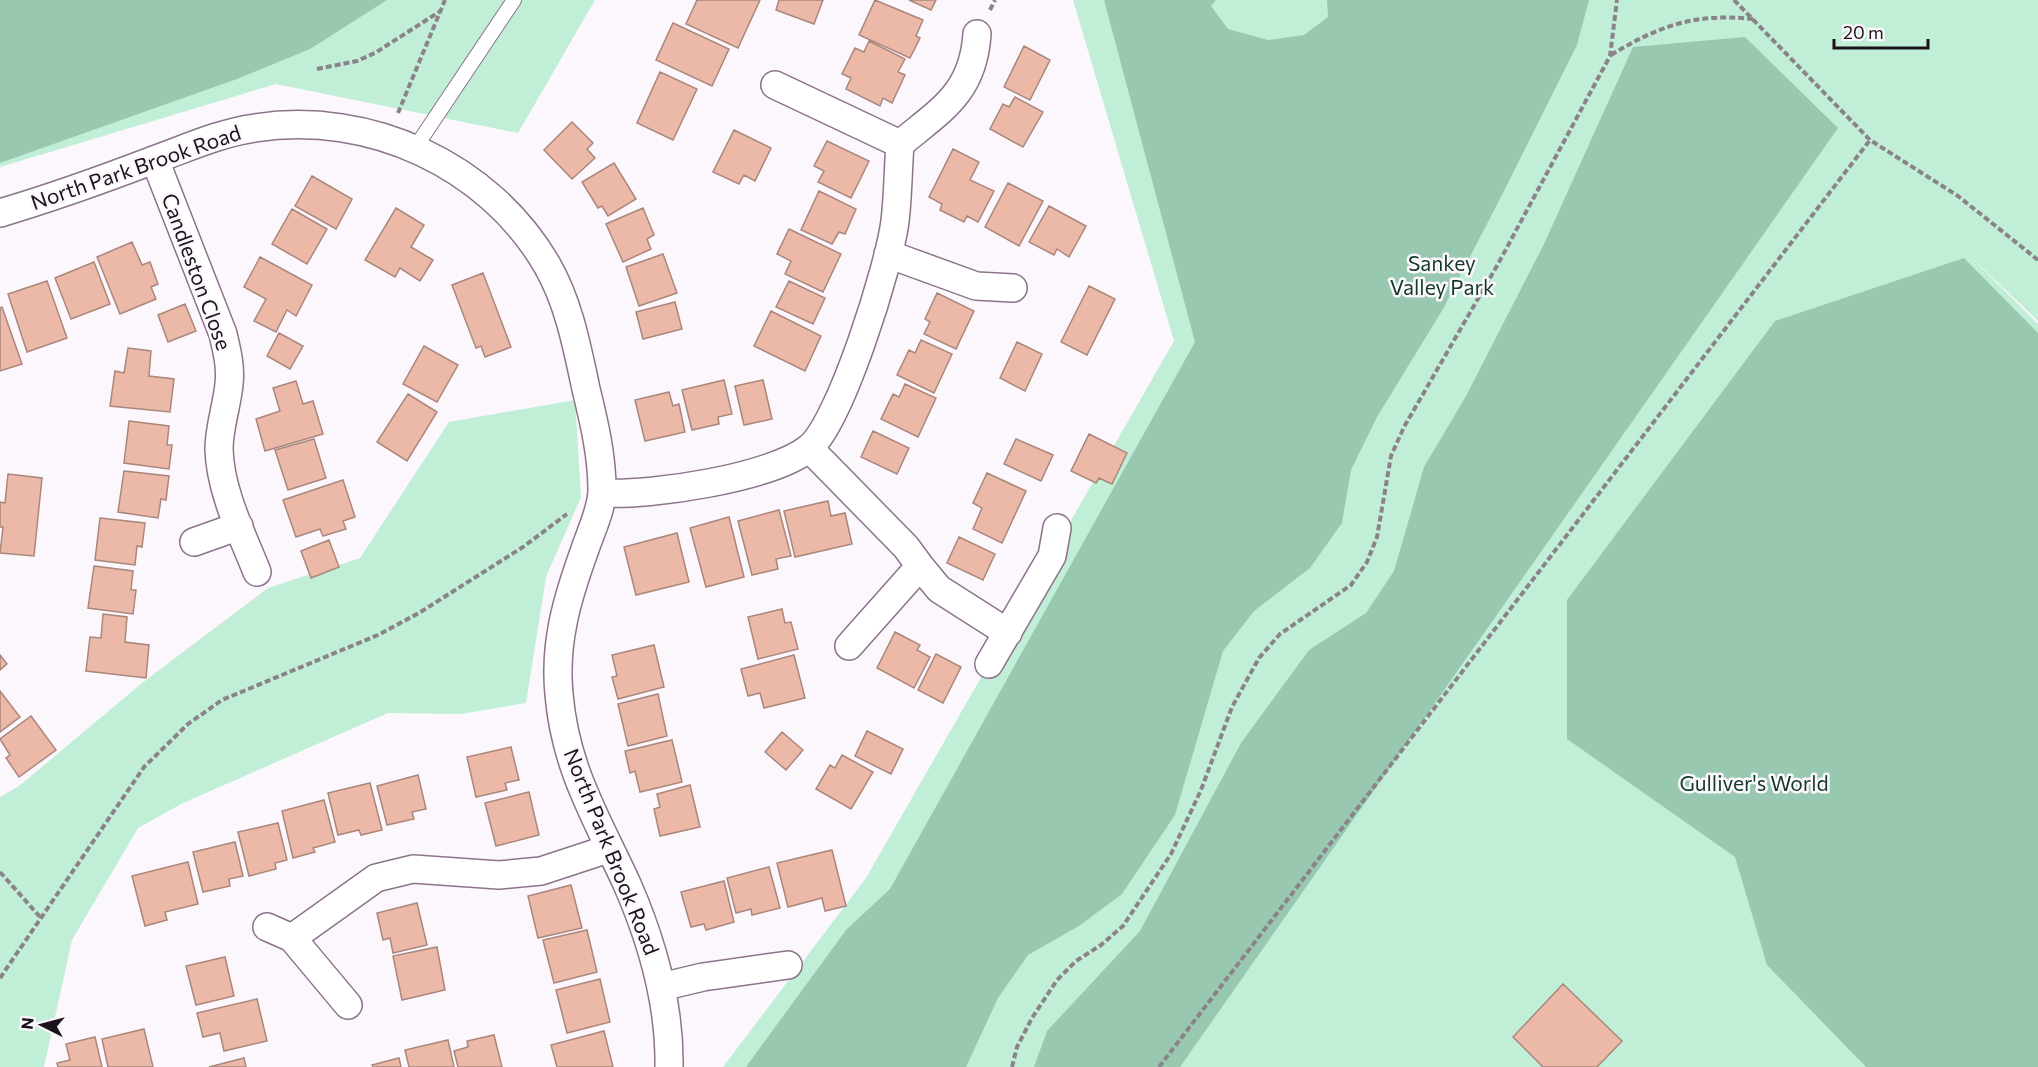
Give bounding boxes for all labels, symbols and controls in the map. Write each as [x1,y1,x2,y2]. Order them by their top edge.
scale bar [1834,12,1928,50]
text: 20 m [1843,21,1884,43]
street label: North Park Brook Road [27,119,244,214]
street label: Candleston Close [157,190,237,353]
park label: Sankey Valley Park [1390,250,1494,299]
street label: North Park Brook Road [559,745,665,958]
park label: Gulliver's World [1679,770,1829,795]
north arrow [12,995,72,1055]
text: N [17,1016,37,1030]

